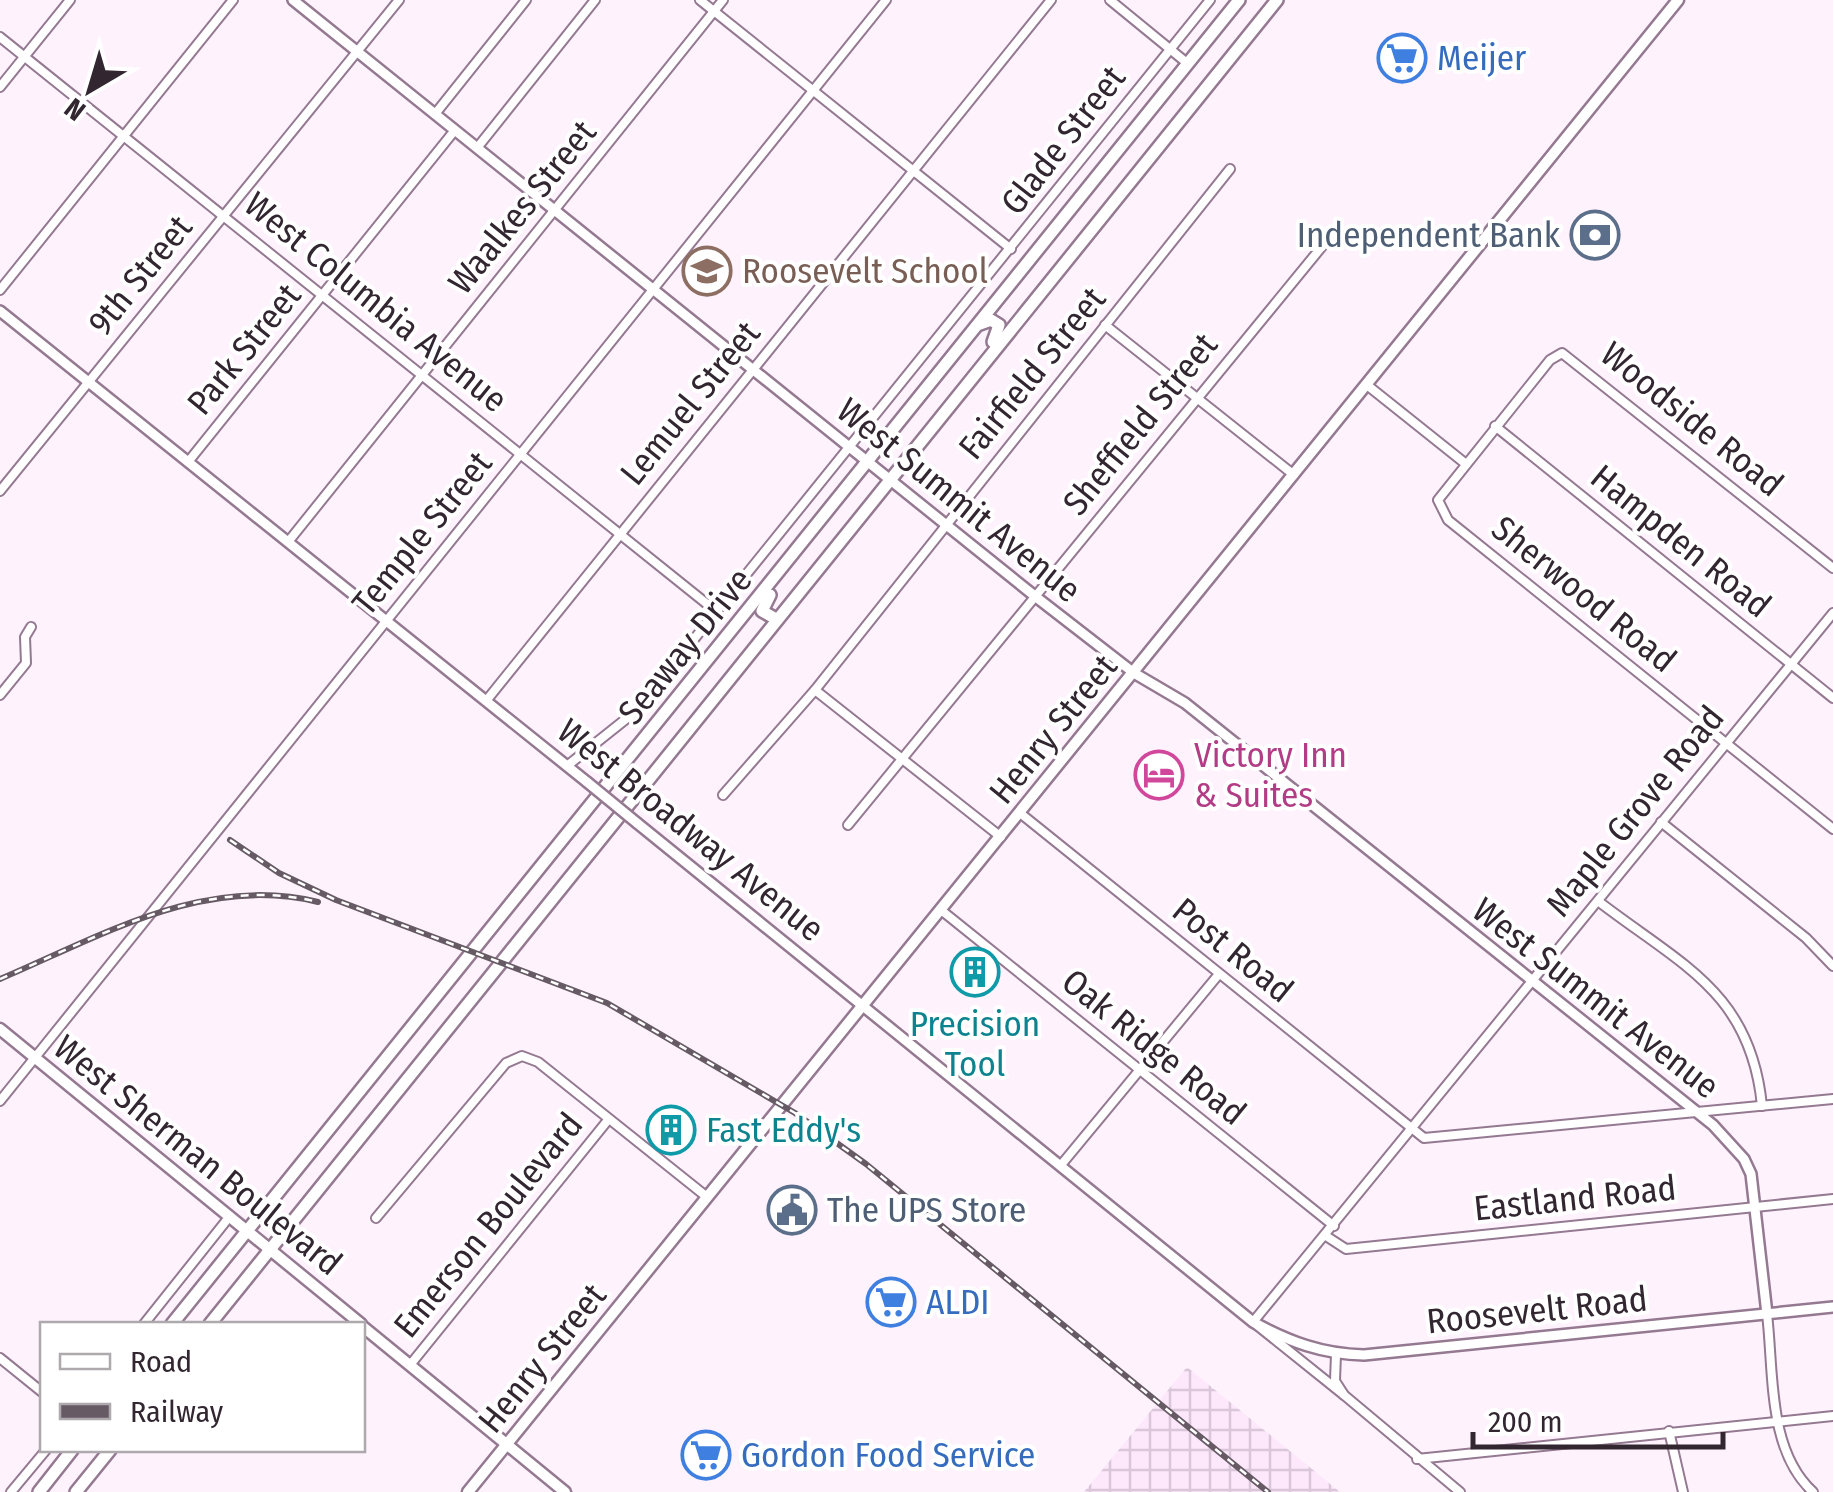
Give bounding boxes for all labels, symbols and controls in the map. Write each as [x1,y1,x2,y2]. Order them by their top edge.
supermarket icon: Meijer [1376,32,1428,84]
place label: Meijer [1437,37,1526,79]
north arrow [40,40,140,140]
street label: Glade Street [992,57,1134,223]
text: N [58,91,92,127]
street label: Waalkes Street [439,111,605,302]
street label: West Columbia Avenue [236,183,516,421]
street label: 9th Street [79,206,201,343]
bank icon: Independent Bank [1569,209,1621,261]
place label: Independent Bank [1297,214,1561,256]
school or university icon: Roosevelt School [681,245,733,297]
place label: Roosevelt School [742,250,988,292]
street label: Park Street [178,275,310,423]
street label: Fairfield Street [950,278,1114,467]
street label: Lemuel Street [611,312,769,493]
street label: Sheffield Street [1054,324,1226,523]
street label: Woodside Road [1593,333,1791,505]
street label: West Summit Avenue [829,389,1089,611]
street label: Temple Street [343,443,501,623]
street label: Hampden Road [1583,456,1779,626]
street label: Sherwood Road [1484,507,1684,681]
street label: Seaway Drive [609,560,761,732]
street label: Henry Street [980,646,1126,812]
street label: Maple Grove Road [1537,697,1733,925]
street label: West Broadway Avenue [549,710,833,950]
place label: Victory Inn & Suites [1194,734,1347,816]
hotel icon: Victory Inn & Suites [1133,749,1185,801]
street label: Post Road [1164,889,1302,1011]
street label: West Summit Avenue [1465,889,1727,1107]
building icon: Precision Tool [949,946,1001,998]
street label: Oak Ridge Road [1054,960,1254,1134]
place label: Precision Tool [910,1003,1040,1085]
street label: West Sherman Boulevard [46,1026,350,1284]
street label: Emerson Boulevard [385,1104,591,1346]
building icon: Fast Eddy's [645,1104,697,1156]
place label: Fast Eddy's [706,1109,861,1151]
street label: Eastland Road [1472,1166,1678,1230]
public building icon: The UPS Store [766,1184,818,1236]
place label: The UPS Store [827,1189,1026,1231]
street label: Henry Street [469,1275,615,1441]
supermarket icon: ALDI [865,1276,917,1328]
street label: Roosevelt Road [1425,1278,1649,1342]
place label: ALDI [926,1281,989,1323]
legend [40,1322,365,1452]
text: Road [130,1344,192,1380]
scale bar [1473,1387,1723,1449]
text: Railway [130,1394,224,1430]
text: 200 m [1488,1404,1563,1440]
supermarket icon: Gordon Food Service [680,1429,732,1481]
place label: Gordon Food Service [741,1434,1035,1476]

